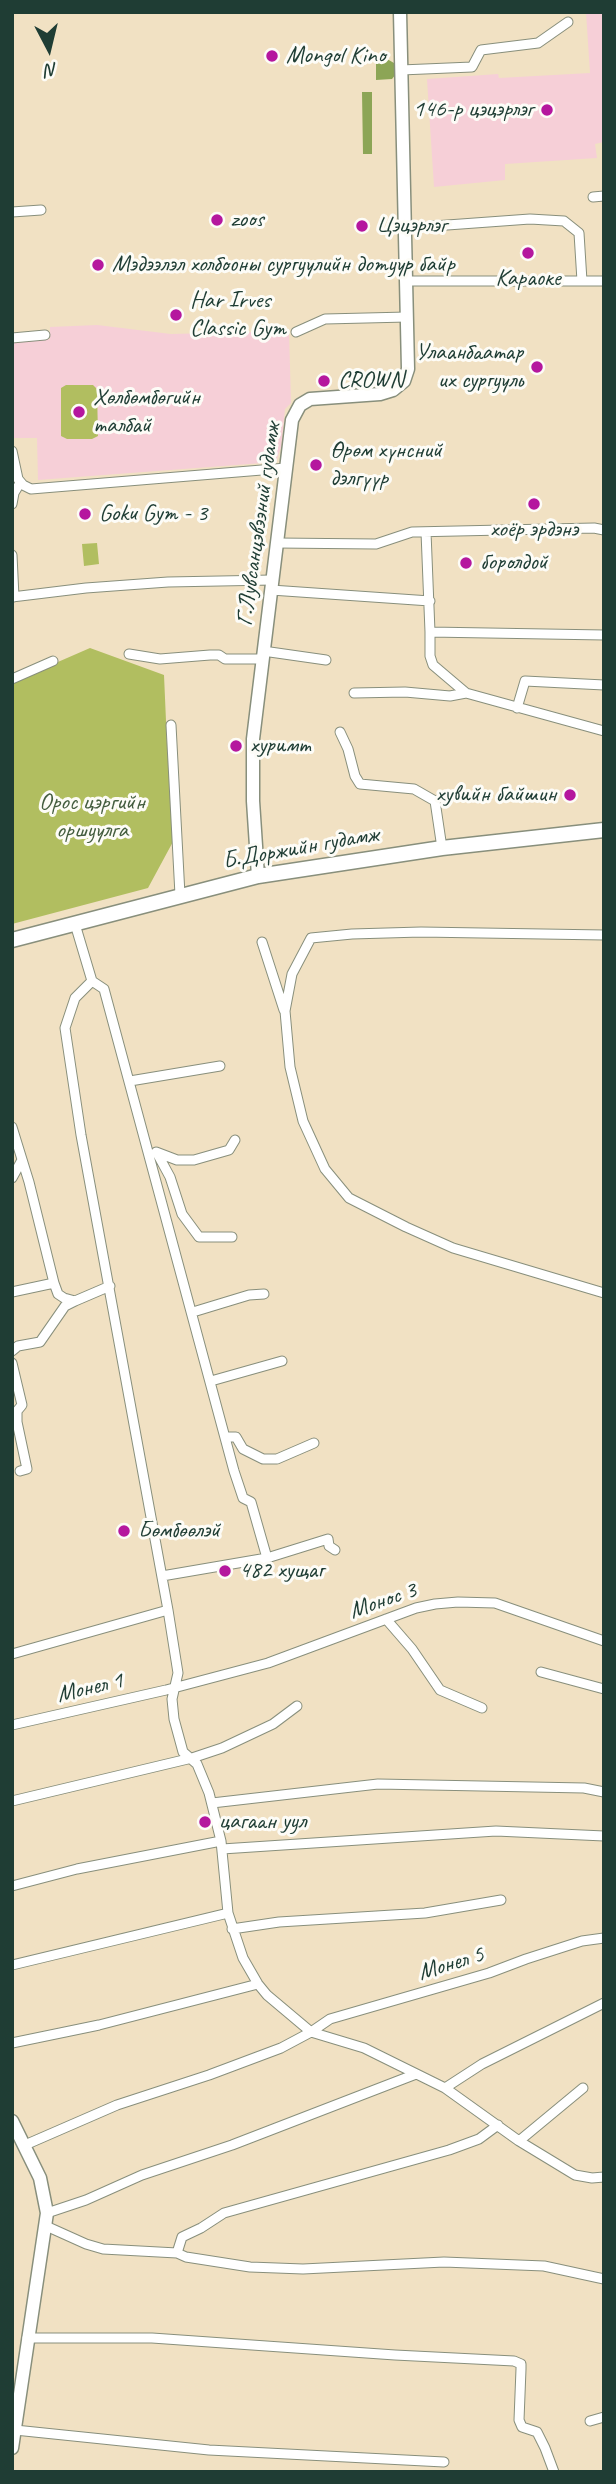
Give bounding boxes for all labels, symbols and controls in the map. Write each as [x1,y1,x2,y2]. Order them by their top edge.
north arrow [14,14,84,84]
place label: Mongol Kino [286,42,385,70]
marker: Mongol Kino [264,48,280,64]
text: N [44,57,59,82]
place label: 146-р цэцэрлэг [413,96,533,124]
marker: 146-р цэцэрлэг [539,102,555,118]
place label: zoos [231,206,264,234]
marker: zoos [209,212,225,228]
place label: Цэцэрлэг [376,212,446,240]
marker: Цэцэрлэг [354,218,370,234]
marker: Караоке [520,245,536,261]
place label: Мэдээлэл холбооны сургуулийн дотуур байр [112,251,455,279]
marker: Мэдээлэл холбооны сургуулийн дотуур байр [90,257,106,273]
place label: Караоке [495,265,561,293]
place label: Har Irves Classic Gym [190,287,286,343]
marker: Har Irves Classic Gym [168,307,184,323]
place label: Улаанбаатар их сургууль [415,339,523,395]
marker: Улаанбаатар их сургууль [529,359,545,375]
place label: CROWN [338,367,404,395]
marker: CROWN [316,373,332,389]
place label: Хөлбөмбөгийн талбай [93,384,200,440]
marker: Хөлбөмбөгийн талбай [71,404,87,420]
street label: Г.Лувсанцэвээний гудамж [230,420,288,628]
place label: Өрөм хүнсний дэлгүүр [330,437,442,493]
marker: Өрөм хүнсний дэлгүүр [308,457,324,473]
marker: хоёр эрдэнэ [526,496,542,512]
place label: Goku Gym - 3 [99,500,207,528]
marker: Goku Gym - 3 [77,506,93,522]
place label: хоёр эрдэнэ [490,516,578,544]
place label: боролдой [480,549,548,577]
marker: боролдой [458,555,474,571]
place label: хуримт [250,732,310,760]
marker: хуримт [228,738,244,754]
place label: хувийн байшин [436,781,556,809]
marker: хувийн байшин [562,787,578,803]
park label: Орос цэргийн оршуулга [39,789,145,845]
street label: Б.Доржийн гудамж [221,820,381,876]
place label: Бөмбөөлэй [138,1517,220,1545]
marker: Бөмбөөлэй [116,1523,132,1539]
place label: 482 хущаг [239,1557,324,1585]
marker: 482 хущаг [217,1563,233,1579]
street label: Монос 3 [346,1576,420,1626]
street label: Монел 1 [54,1666,126,1710]
place label: цагаан уул [219,1808,306,1836]
marker: цагаан уул [197,1814,213,1830]
street label: Монел 5 [415,1940,487,1988]

